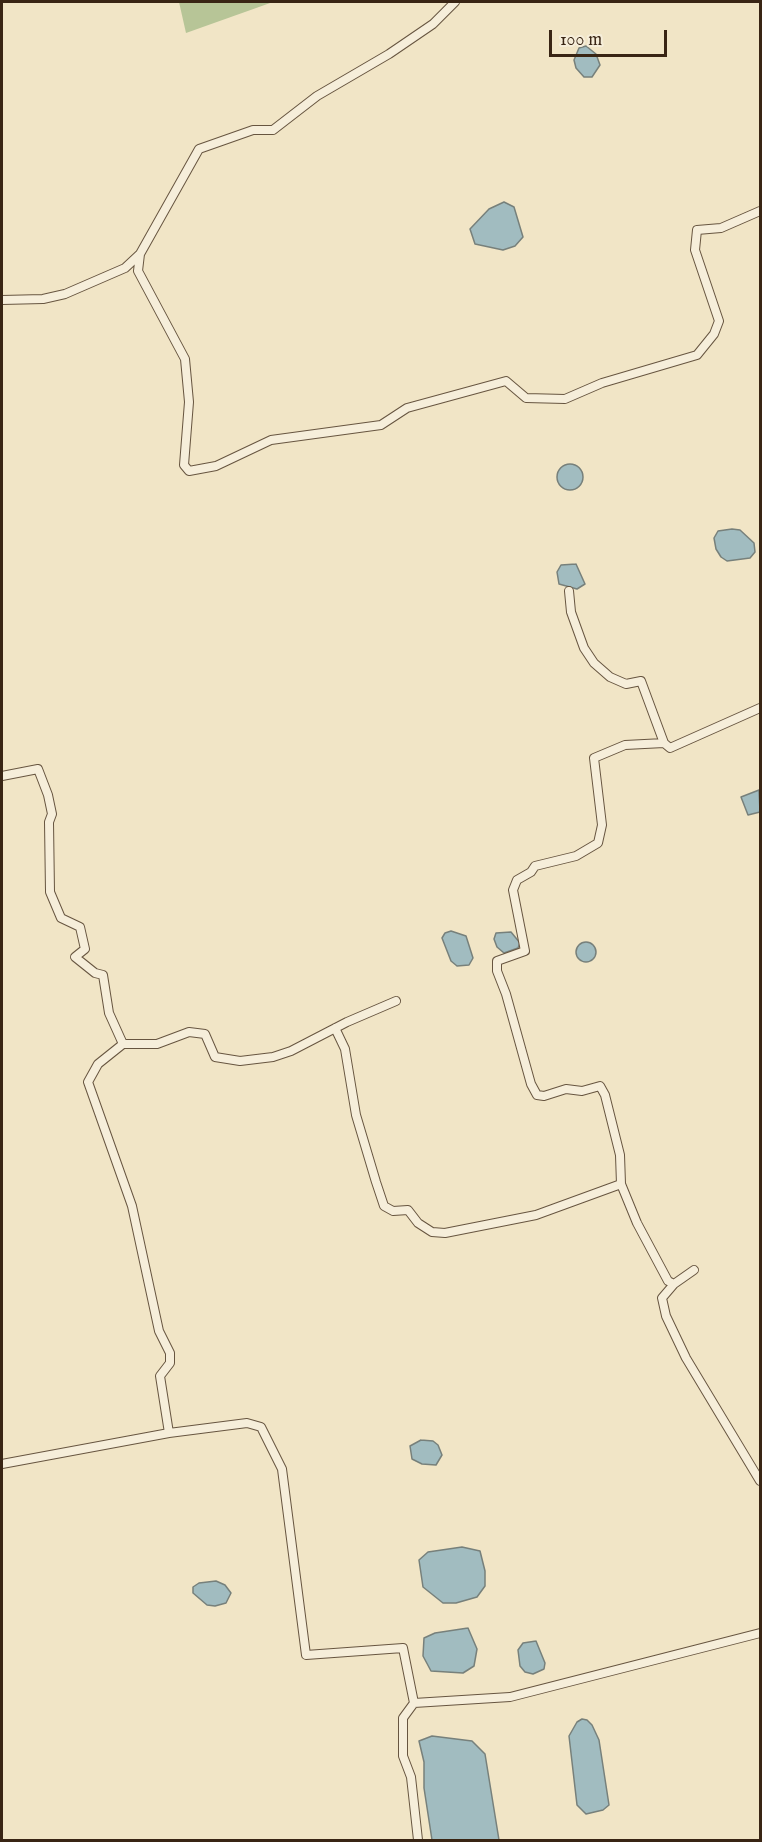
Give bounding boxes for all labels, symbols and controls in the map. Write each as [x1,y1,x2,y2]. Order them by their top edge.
scale bar [552,18,670,56]
text: 100 m [560,29,602,52]

